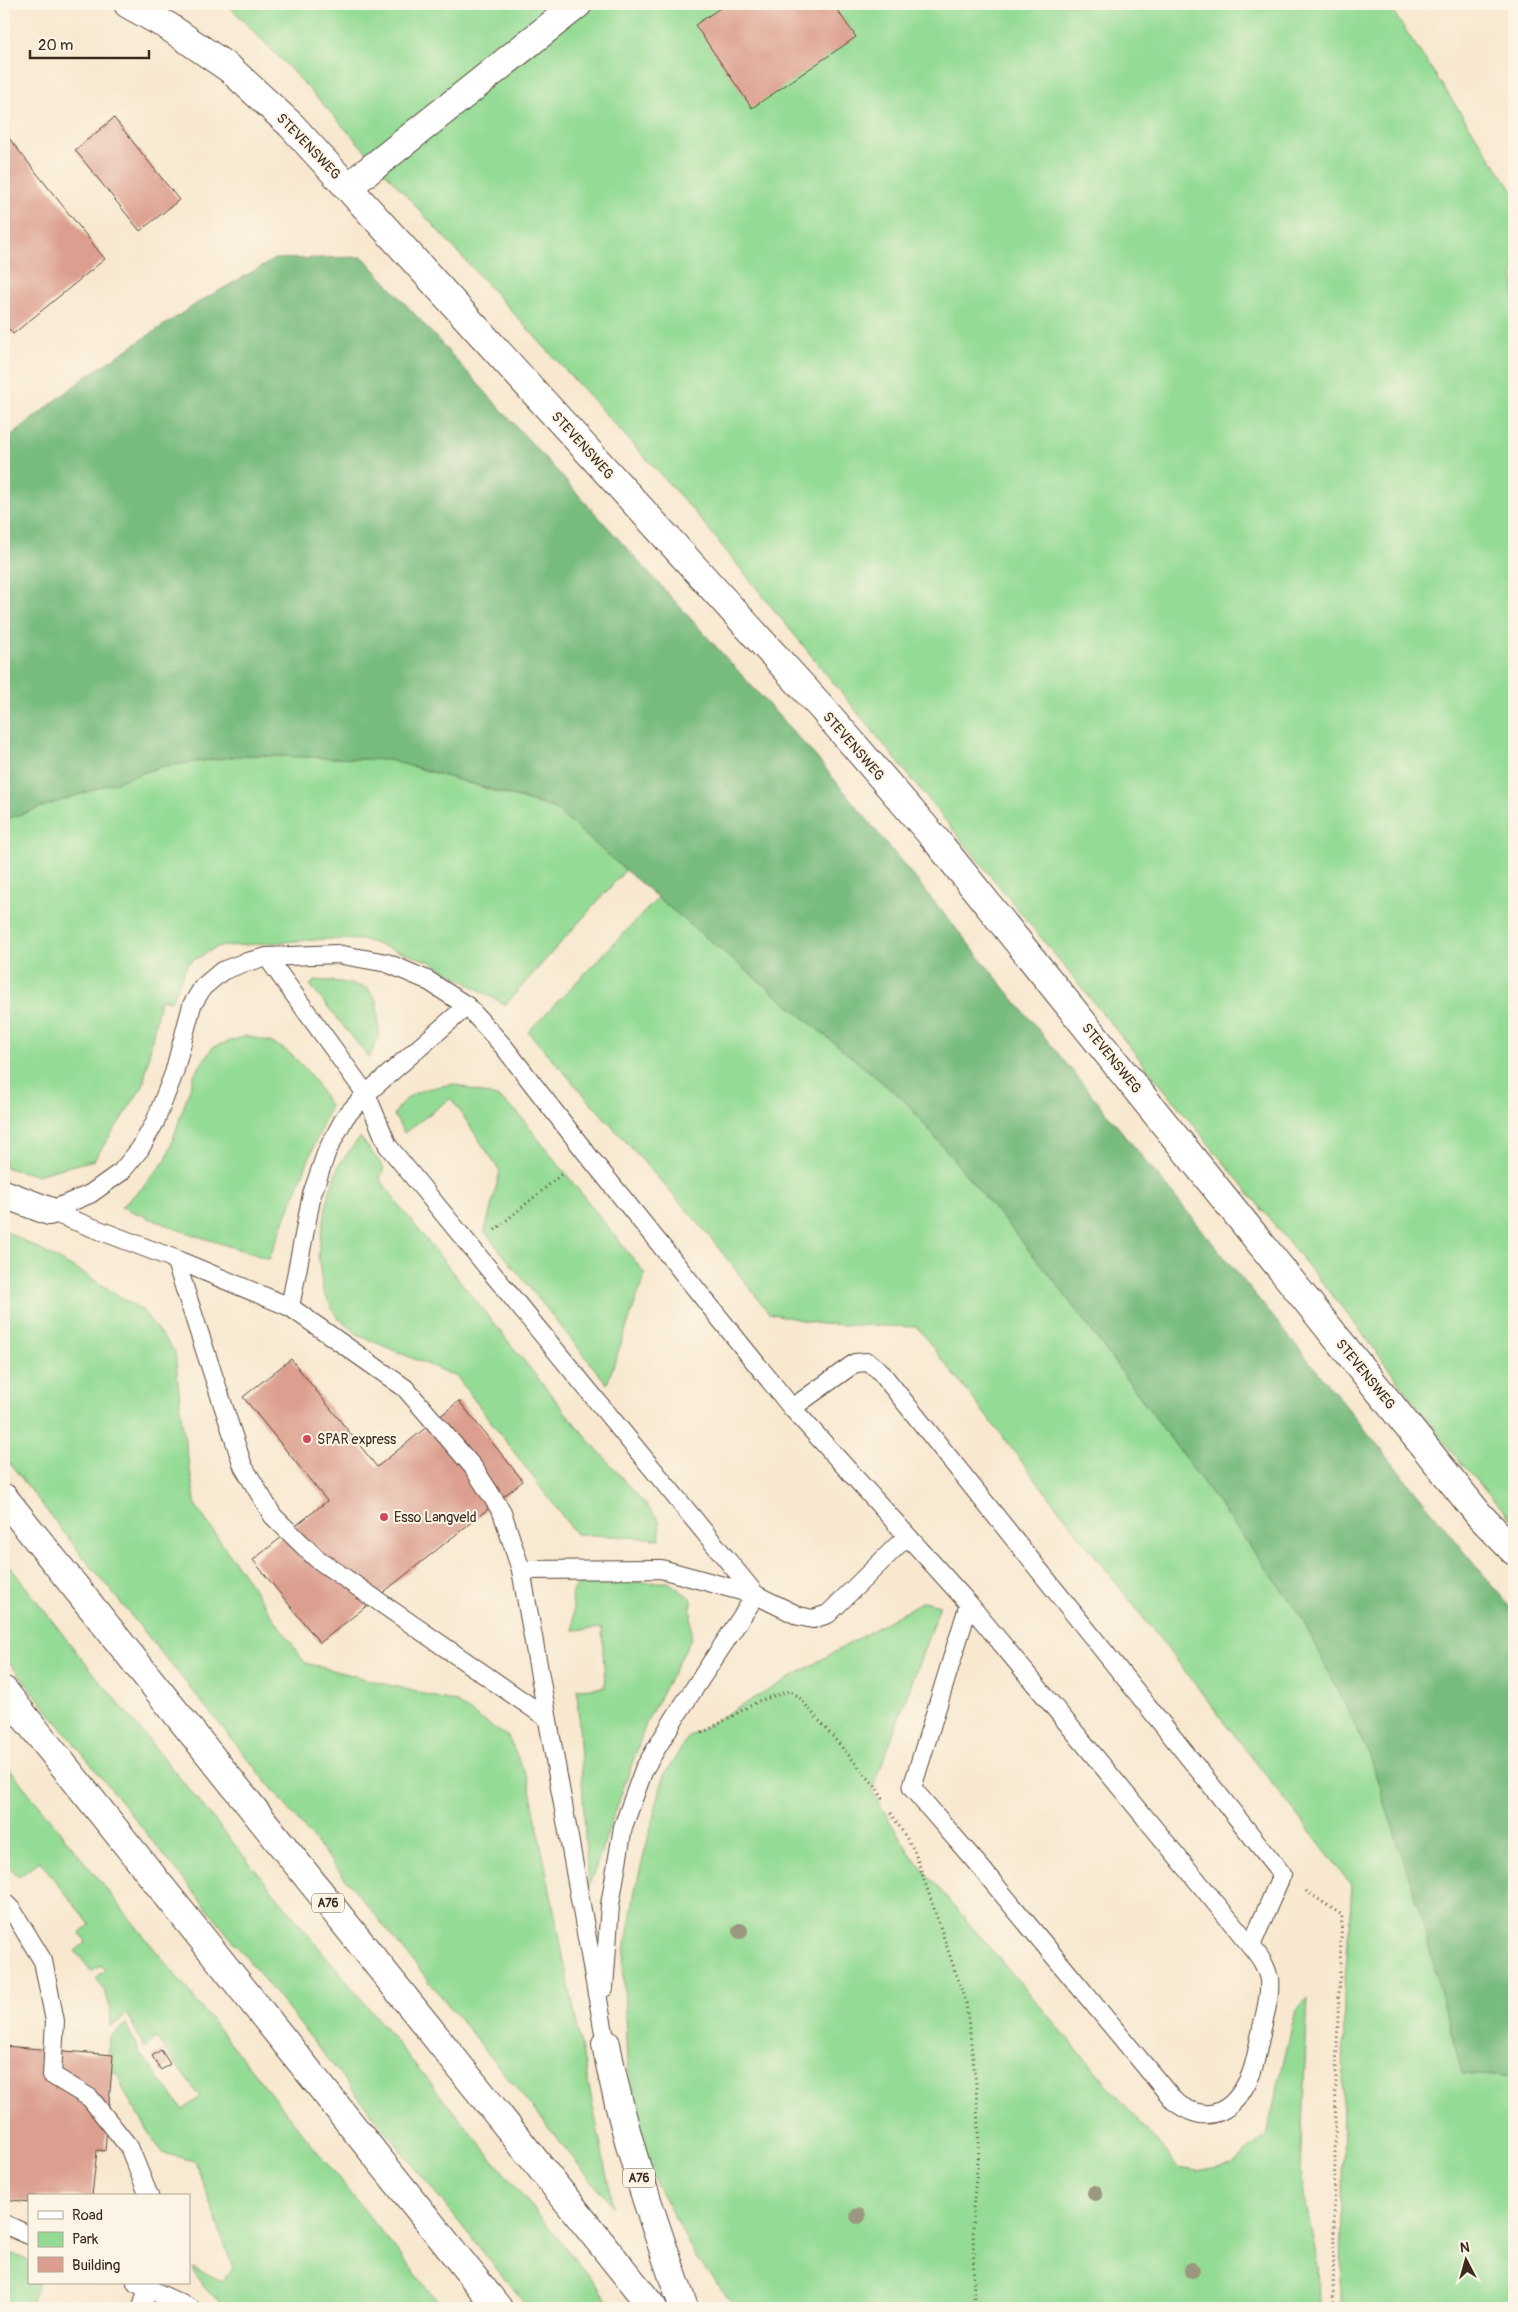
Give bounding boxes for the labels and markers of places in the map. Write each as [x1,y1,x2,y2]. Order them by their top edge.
place label: SPAR express [317,1431,397,1448]
marker: SPAR express [301,1433,313,1445]
place label: Esso Langveld [394,1509,477,1526]
marker: Esso Langveld [378,1511,390,1523]

